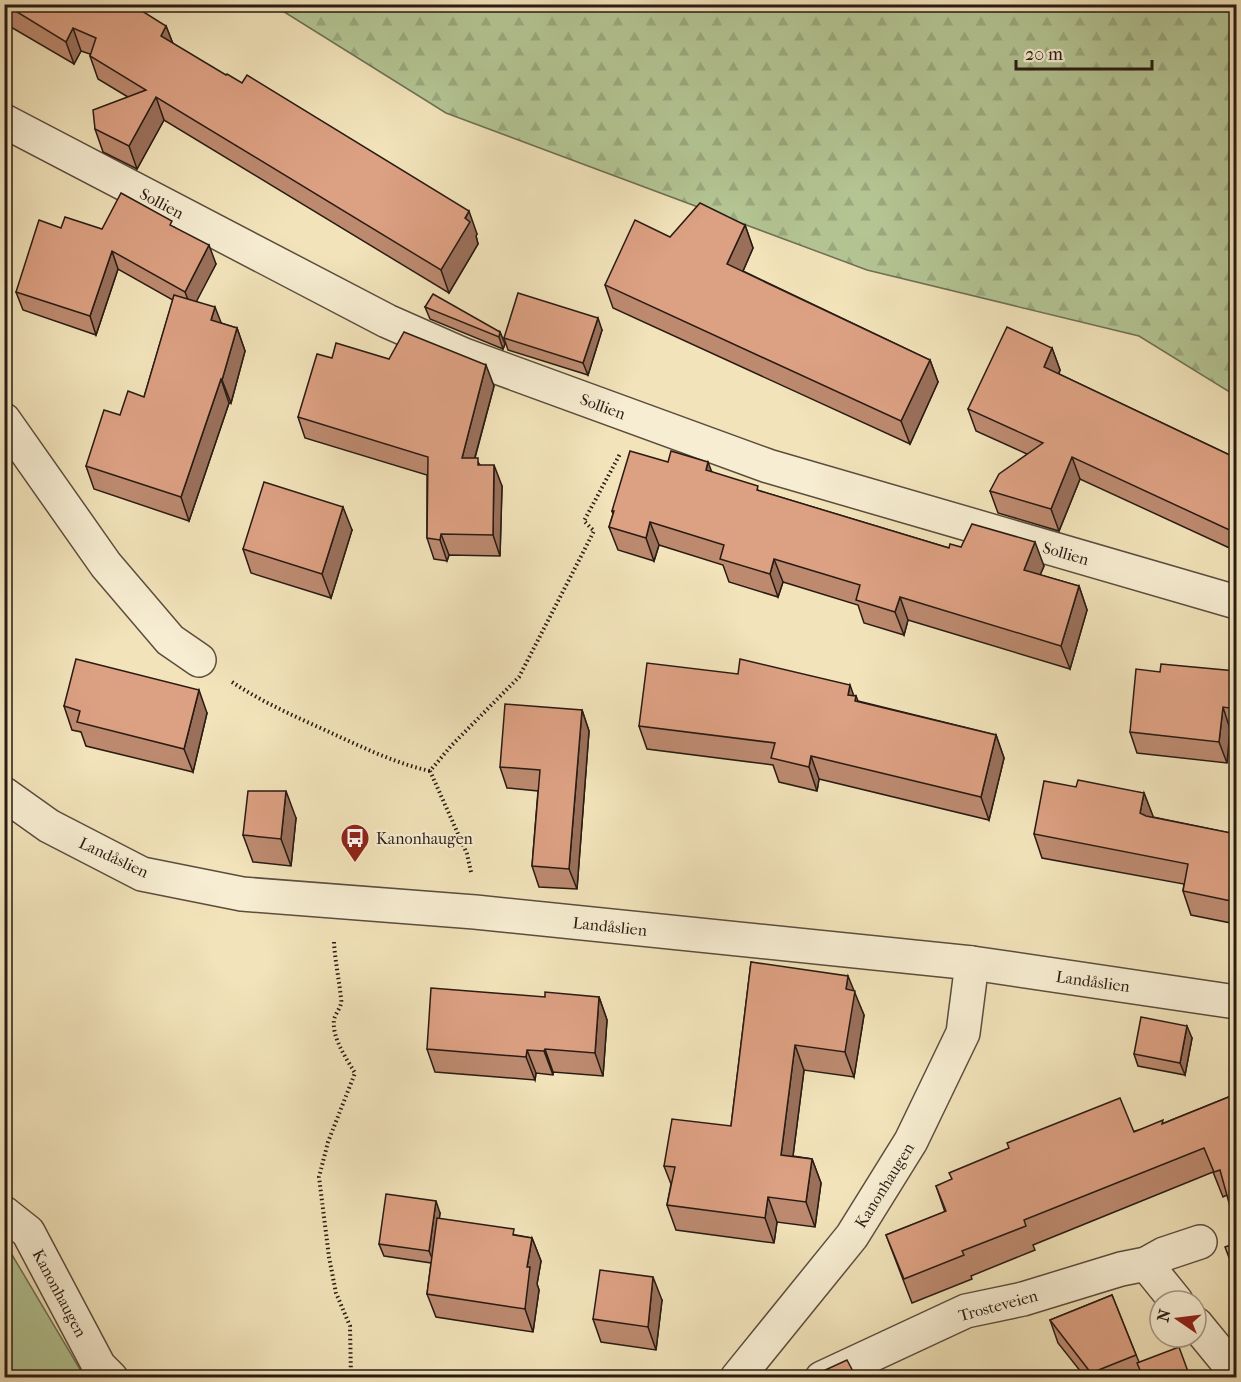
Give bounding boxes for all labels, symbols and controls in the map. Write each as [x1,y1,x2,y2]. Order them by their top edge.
scale bar [1016,33,1152,71]
text: 20 m [1025,44,1063,65]
street label: Sollien [137,184,188,223]
street label: Sollien [578,390,629,424]
street label: Sollien [1041,538,1092,569]
bus stop icon: Kanonhaugen [339,822,371,864]
place label: Kanonhaugen [376,829,474,848]
street label: Landåslien [76,833,152,882]
street label: Landåslien [572,913,649,940]
street label: Landåslien [1055,967,1132,996]
street label: Kanonhaugen [851,1139,919,1231]
street label: Kanonhaugen [28,1246,91,1341]
street label: Trosteveien [956,1286,1041,1325]
north arrow [1148,1289,1208,1349]
text: N [1153,1306,1175,1324]

